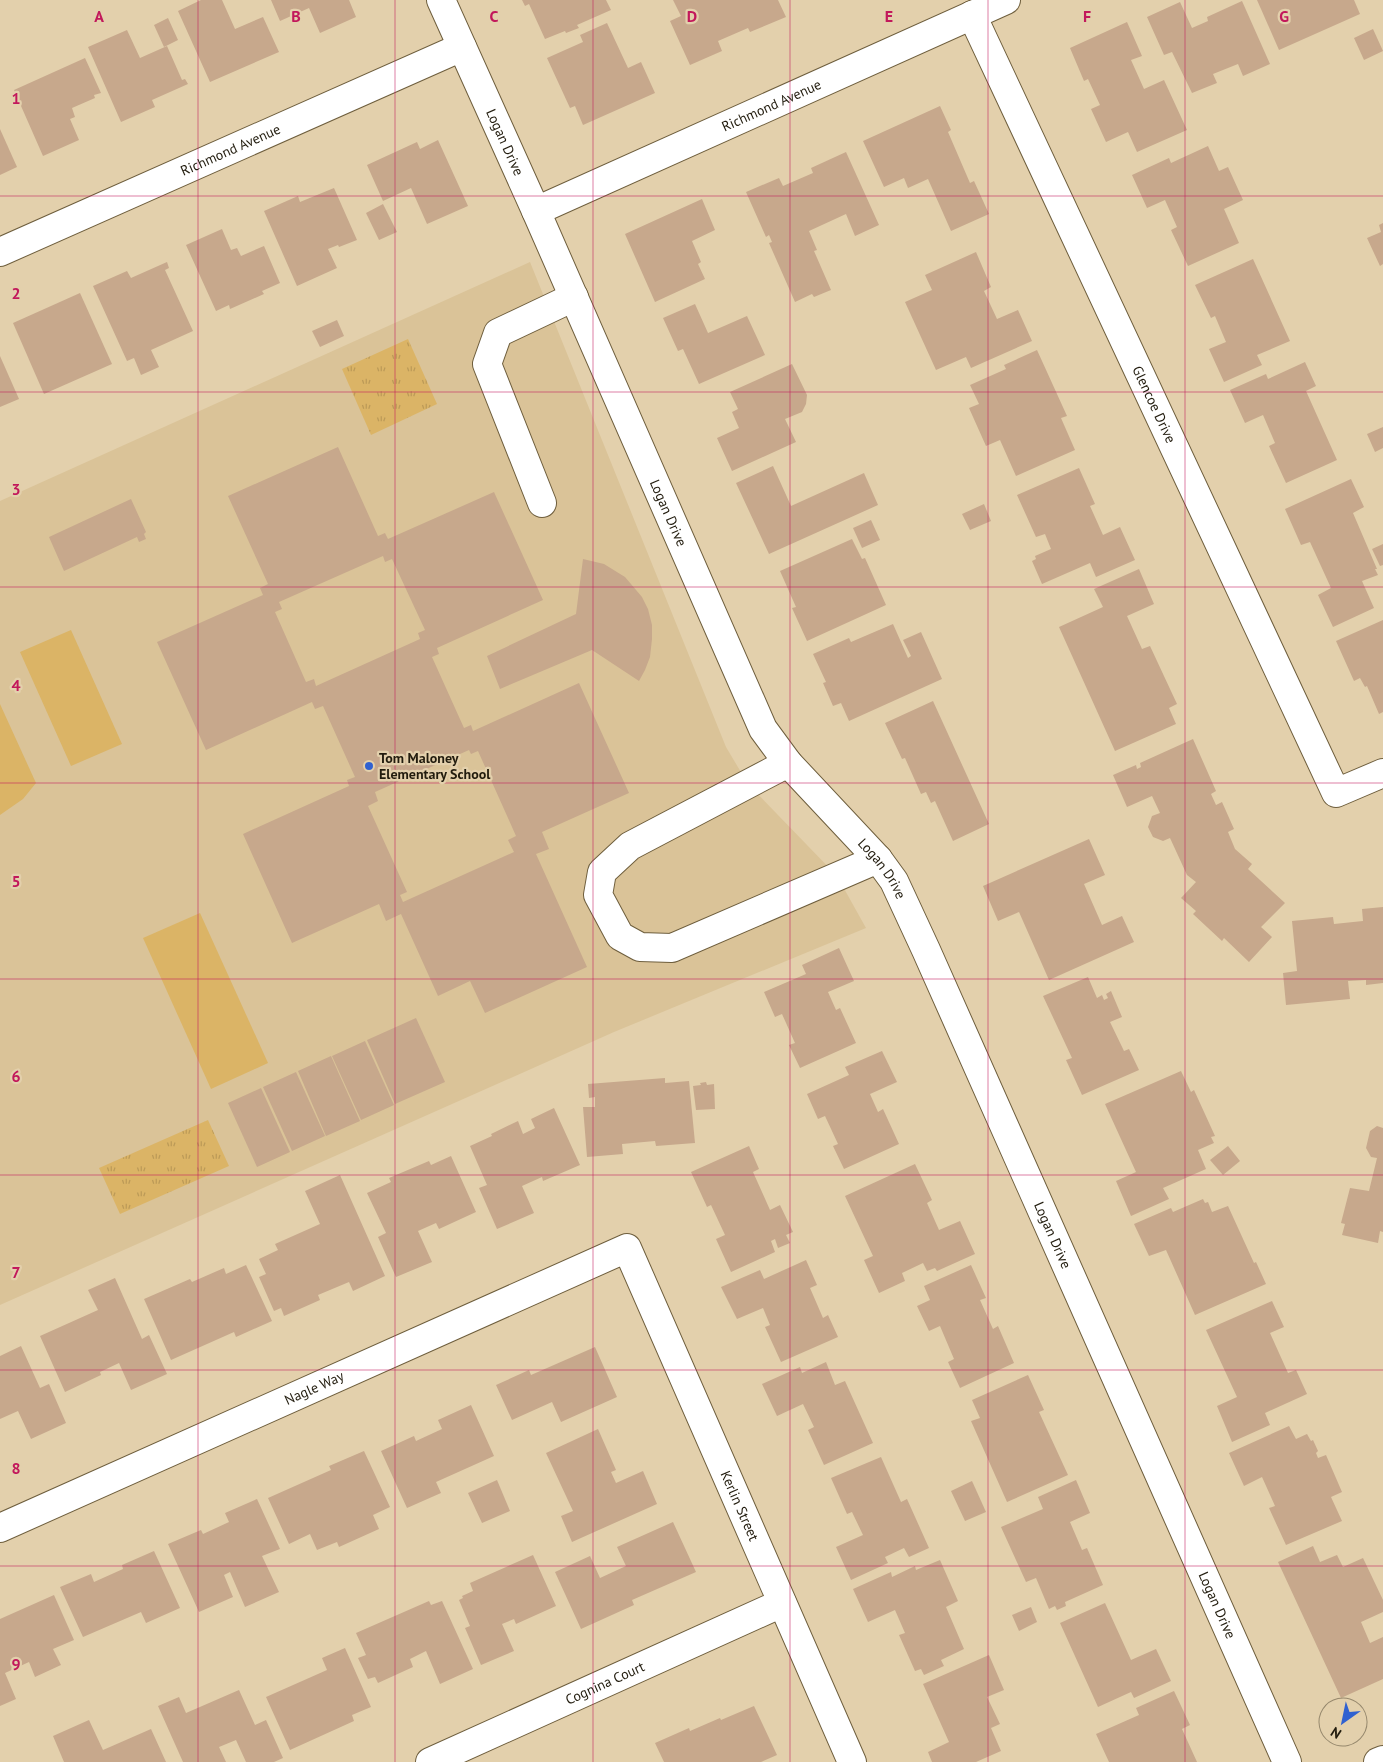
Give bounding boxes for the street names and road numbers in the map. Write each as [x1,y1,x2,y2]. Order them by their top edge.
street label: Richmond Avenue [719,75,824,136]
street label: Logan Drive [482,106,528,178]
street label: Richmond Avenue [178,120,283,180]
street label: Glencoe Drive [1128,363,1180,446]
street label: Logan Drive [646,477,691,549]
street label: Logan Drive [854,834,910,902]
street label: Logan Drive [1030,1199,1075,1271]
street label: Nagle Way [282,1366,347,1409]
street label: Kerlin Street [717,1468,763,1544]
street label: Logan Drive [1195,1569,1240,1641]
street label: Cognina Court [563,1657,648,1709]

